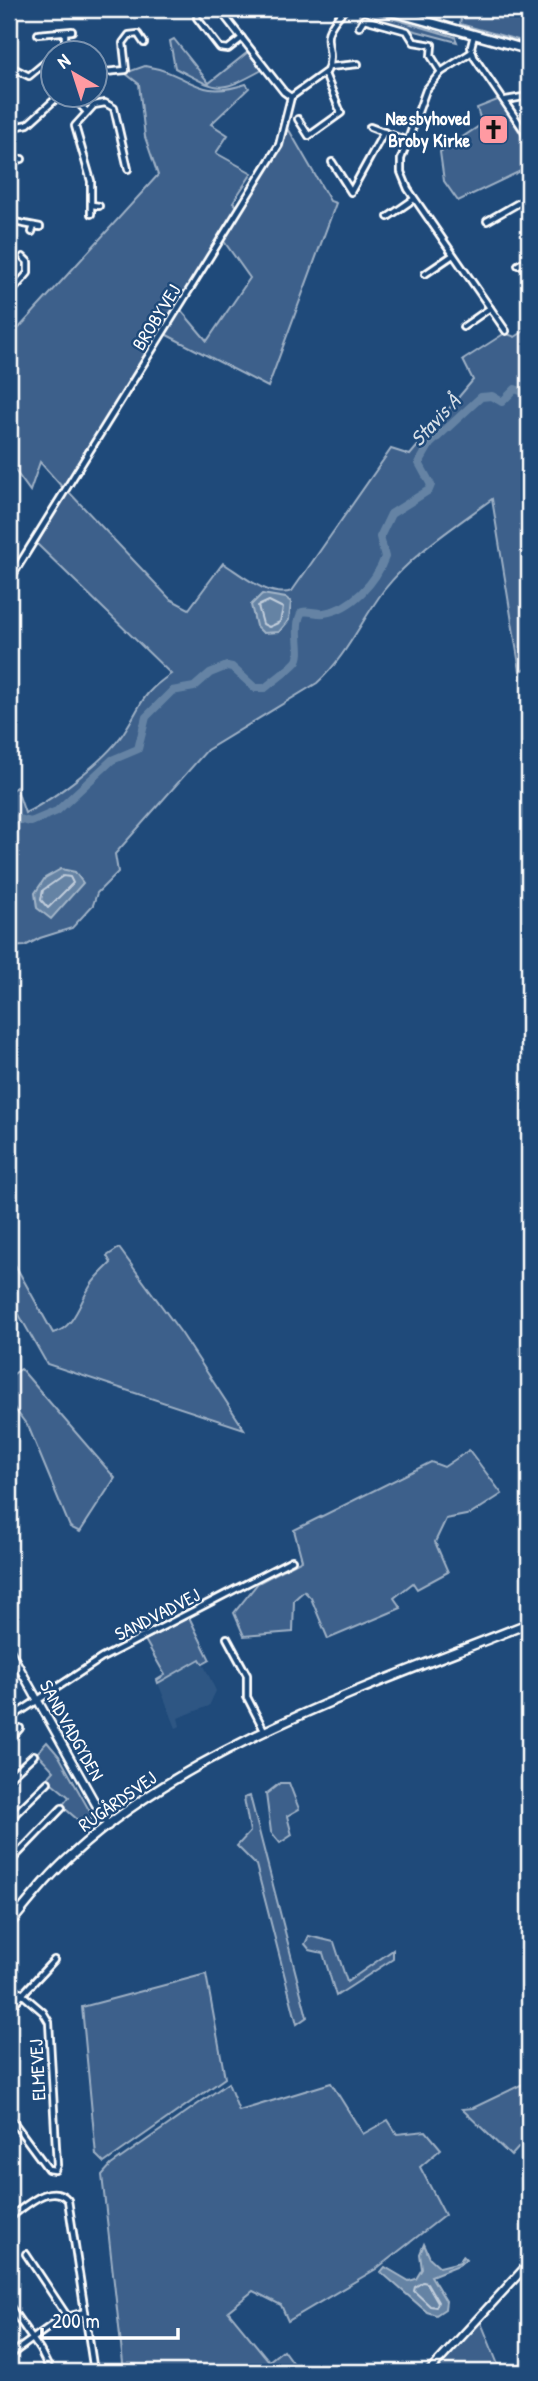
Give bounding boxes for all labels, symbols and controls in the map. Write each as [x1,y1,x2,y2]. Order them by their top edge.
north arrow [38,38,108,108]
text: N [51,48,75,74]
place label: Næsbyhoved Broby Kirke [386,105,471,154]
church icon: Næsbyhoved Broby Kirke [476,112,510,146]
street label: BROBYVEJ [126,279,186,355]
water label: Stavis Å [403,386,468,452]
street label: SANDVADVEJ [110,1581,204,1647]
street label: SANDVADGYDEN [34,1675,110,1785]
street label: RUGÅRDSVEJ [73,1765,161,1837]
street label: ELMEVEJ [22,2039,52,2101]
scale bar [42,2297,178,2341]
text: 200 m [52,2306,100,2335]

